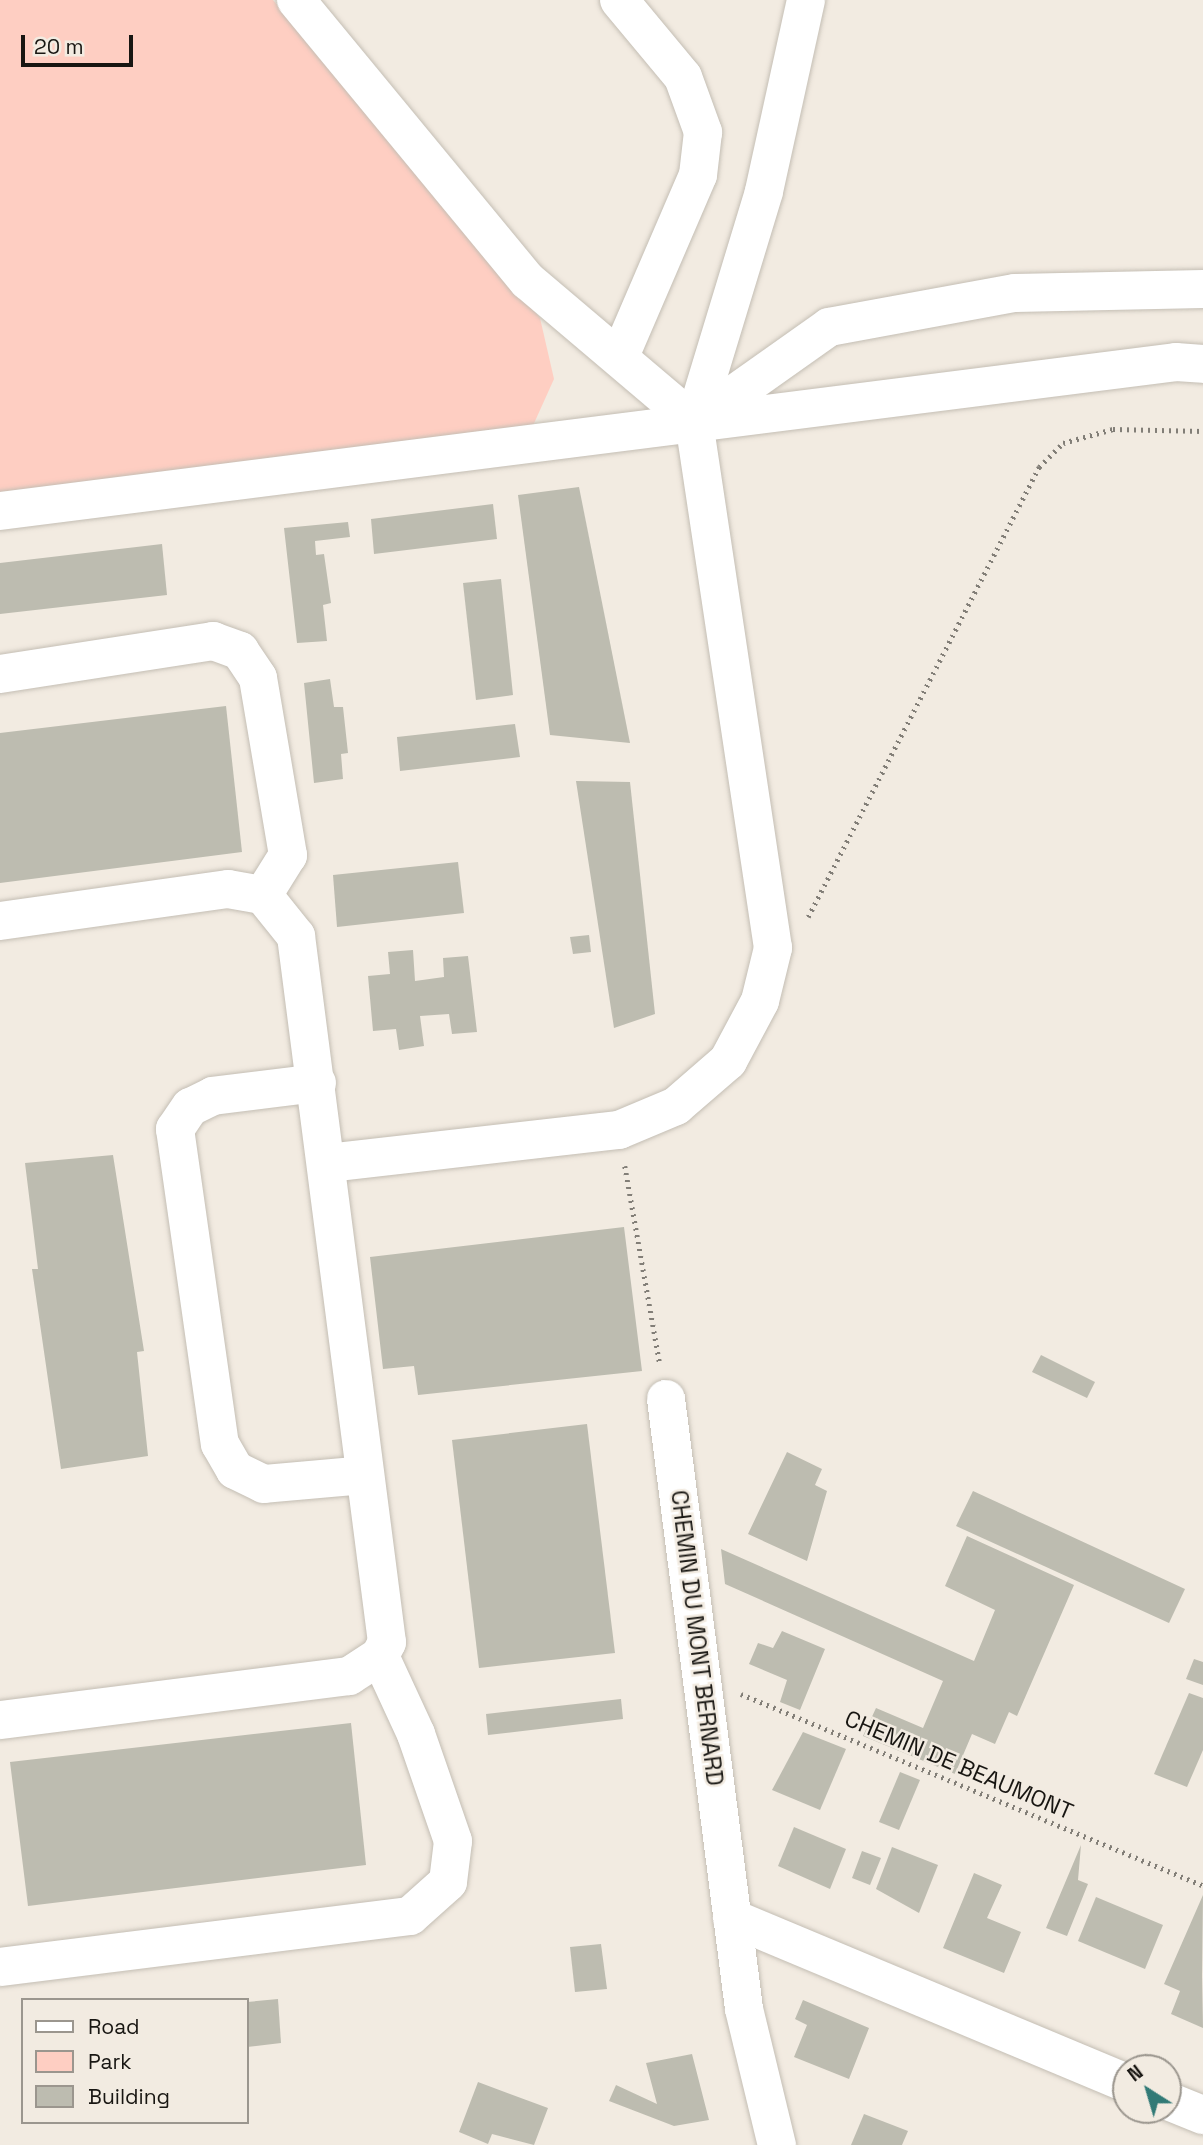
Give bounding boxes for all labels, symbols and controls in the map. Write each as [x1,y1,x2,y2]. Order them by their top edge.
scale bar [24,21,136,65]
text: 20 m [34,33,84,60]
street label: CHEMIN DU MONT BERNARD [665,1488,729,1788]
street label: CHEMIN DE BEAUMONT [841,1704,1077,1826]
legend [21,1998,248,2124]
text: Road [88,2013,140,2040]
text: Park [88,2048,132,2075]
north arrow [1112,2054,1182,2124]
text: N [1123,2060,1148,2087]
text: Building [88,2083,170,2110]

